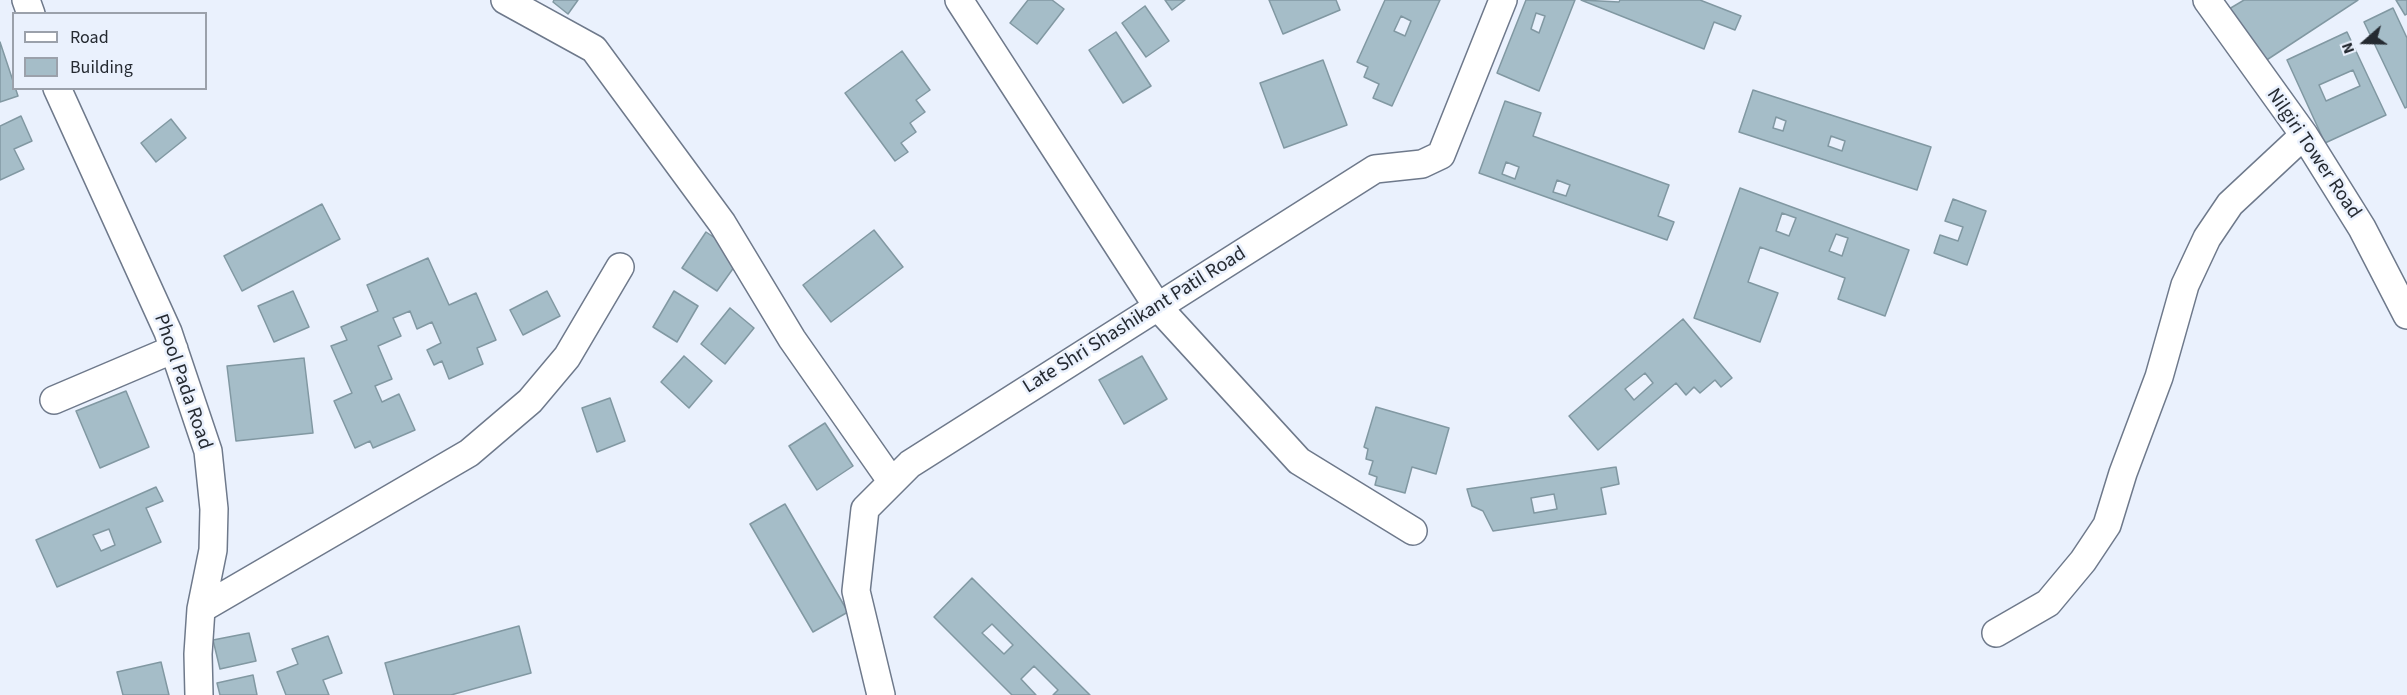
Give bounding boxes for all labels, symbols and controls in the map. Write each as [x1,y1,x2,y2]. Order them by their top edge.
legend [12,12,207,90]
north arrow [2335,12,2395,72]
text: Road [70,25,109,50]
text: N [2336,39,2360,57]
text: Building [70,55,133,80]
street label: Nilgiri Tower Road [2261,84,2365,224]
street label: Late Shri Shashikant Patil Road [1019,242,1251,400]
street label: Phool Pada Road [148,311,216,453]

